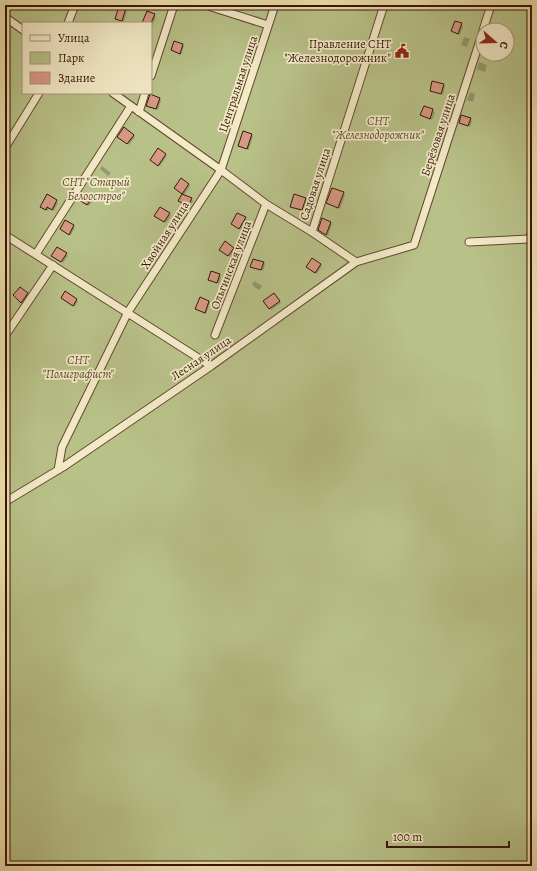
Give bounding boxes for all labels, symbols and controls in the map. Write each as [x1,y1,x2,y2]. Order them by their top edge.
legend [22,22,152,94]
north arrow [475,22,515,62]
text: Улица [58,30,90,46]
street label: Центральная улица [215,33,261,134]
place label: Правление СНТ "Железнодорожник" [284,36,391,66]
text: С [496,39,512,51]
public building icon: Правление СНТ "Железнодорожник" [394,43,410,59]
text: Парк [58,50,84,66]
text: Здание [58,70,95,86]
street label: Берёзовая улица [417,91,459,178]
park label: СНТ "Железнодорожник" [332,113,425,143]
street label: Садовая улица [296,145,334,222]
park label: СНТ "Старый Белоостров" [62,174,130,204]
street label: Хвойная улица [137,198,193,272]
street label: Ольгинская улица [207,218,255,312]
street label: Лесная улица [168,332,235,384]
park label: СНТ "Полиграфист" [42,352,114,382]
scale bar [387,823,509,849]
text: 100 m [393,829,422,845]

